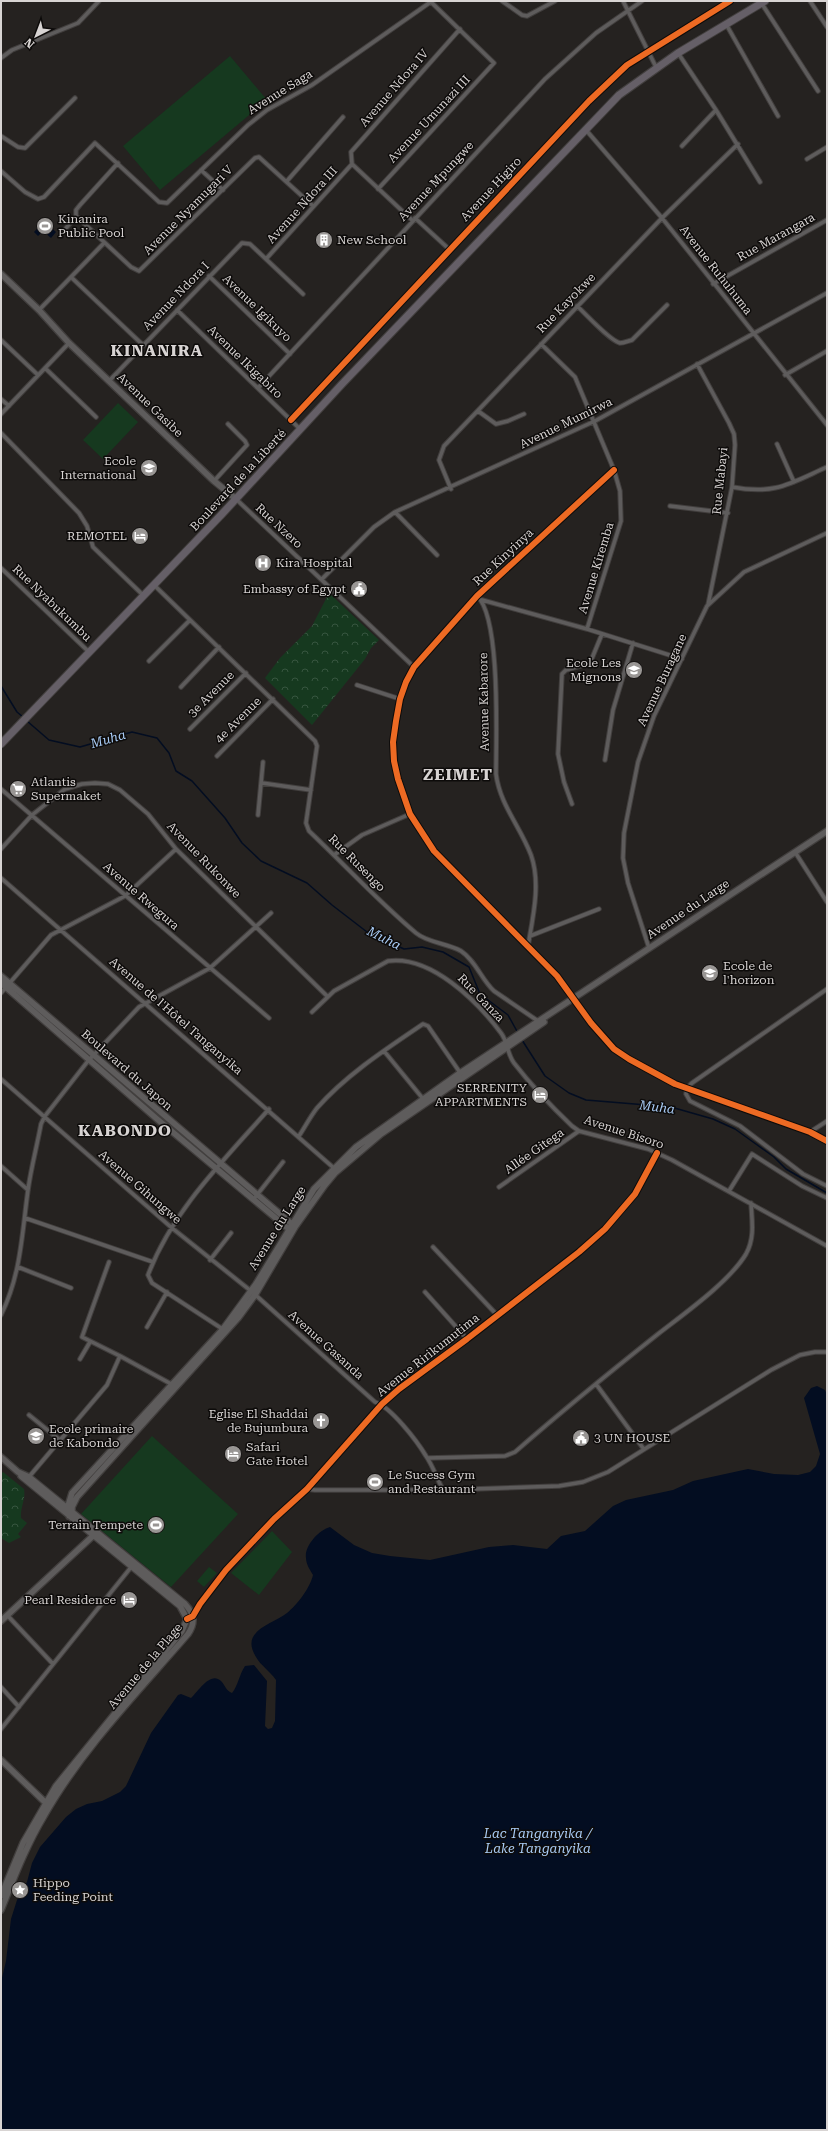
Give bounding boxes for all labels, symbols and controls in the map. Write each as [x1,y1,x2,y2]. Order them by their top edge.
north arrow [16,16,56,56]
text: N [22,35,37,51]
street label: Avenue Ndora IV [357,46,432,130]
street label: Avenue Saga [245,66,315,117]
street label: Avenue Umunazi III [385,73,473,165]
street label: Avenue Mpungwe [395,138,477,224]
street label: Avenue Higiro [458,154,524,224]
street label: Avenue Nyamugari V [140,162,236,258]
street label: Avenue Ndora III [264,164,340,246]
street label: Rue Marangara [735,210,818,264]
place label: Kinanira Public Pool [58,212,125,240]
sports icon: Kinanira Public Pool [35,216,55,236]
street label: Avenue Ruhuhuma [677,223,755,318]
building icon: New School [314,230,334,250]
place label: New School [337,233,407,247]
street label: Avenue Ndora I [140,259,212,333]
street label: Rue Kayokwe [534,270,598,336]
street label: Avenue Igikuyo [220,272,294,344]
street label: Avenue Ikigabiro [205,323,285,401]
district label: KINANIRA [111,341,203,360]
street label: Avenue Gasibe [114,370,186,440]
street label: Avenue Mumirwa [517,394,615,451]
street label: Boulevard de la Liberté [187,426,289,534]
street label: Rue Mabayi [709,446,731,515]
place label: Ecole International [60,454,136,482]
school or university icon: Ecole International [139,458,159,478]
street label: Rue Nzero [253,501,305,551]
street label: Avenue Kiremba [575,520,617,615]
street label: Rue Kinyinya [470,525,536,588]
hotel icon: REMOTEL [130,526,150,546]
place label: REMOTEL [67,529,127,543]
hospital icon: Kira Hospital [253,553,273,573]
place label: Kira Hospital [276,556,352,570]
street label: Rue Nyabukumbu [10,562,95,645]
public building icon: Embassy of Egypt [349,579,369,599]
place label: Embassy of Egypt [243,582,347,596]
street label: Avenue Buragane [634,631,690,728]
street label: Avenue Kabarore [476,652,492,752]
place label: Ecole Les Mignons [566,656,621,684]
school or university icon: Ecole Les Mignons [624,660,644,680]
street label: 3e Avenue [185,668,237,720]
street label: 4e Avenue [212,694,264,746]
water label: Muha [88,727,127,751]
district label: ZEIMET [423,765,493,784]
place label: Atlantis Supermaket [31,775,102,803]
supermarket icon: Atlantis Supermaket [8,779,28,799]
street label: Avenue Rukonwe [164,819,244,901]
street label: Rue Rusengo [326,832,388,894]
street label: Avenue Rwegura [100,859,182,933]
street label: Avenue du Large [644,876,732,942]
water label: Muha [364,923,404,953]
street label: Avenue de l'Hôtel Tanganyika [107,954,246,1078]
place label: Ecole de l'horizon [723,959,775,987]
school or university icon: Ecole de l'horizon [700,963,720,983]
street label: Rue Ganza [455,971,508,1025]
street label: Boulevard du Japon [79,1027,176,1114]
place label: SERRENITY APPARTMENTS [435,1081,528,1109]
hotel icon: SERRENITY APPARTMENTS [530,1085,550,1105]
water label: Muha [637,1097,676,1117]
street label: Avenue Bisoro [582,1112,666,1152]
district label: KABONDO [78,1121,172,1140]
street label: Allée Gitega [502,1125,567,1177]
street label: Avenue Gihungwe [96,1147,185,1227]
street label: Avenue du Large [246,1183,309,1272]
street label: Avenue Gasanda [286,1308,367,1383]
street label: Avenue Ririkumutima [374,1310,482,1399]
place label: Eglise El Shaddai de Bujumbura [209,1407,308,1435]
church icon: Eglise El Shaddai de Bujumbura [311,1411,331,1431]
place label: Ecole primaire de Kabondo [49,1422,134,1450]
school or university icon: Ecole primaire de Kabondo [26,1426,46,1446]
public building icon: 3 UN HOUSE [571,1428,591,1448]
place label: 3 UN HOUSE [594,1431,670,1445]
place label: Safari Gate Hotel [246,1440,308,1468]
hotel icon: Safari Gate Hotel [223,1444,243,1464]
place label: Le Sucess Gym and Restaurant [388,1468,476,1496]
sports icon: Le Sucess Gym and Restaurant [365,1472,385,1492]
sports icon: Terrain Tempete [146,1515,166,1535]
place label: Terrain Tempete [48,1518,143,1532]
hotel icon: Pearl Residence [119,1590,139,1610]
place label: Pearl Residence [24,1593,116,1607]
street label: Avenue de la Plage [105,1620,185,1712]
water label: Lac Tanganyika / Lake Tanganyika [483,1826,593,1856]
place label: Hippo Feeding Point [33,1876,113,1904]
place icon: Hippo Feeding Point [10,1880,30,1900]

